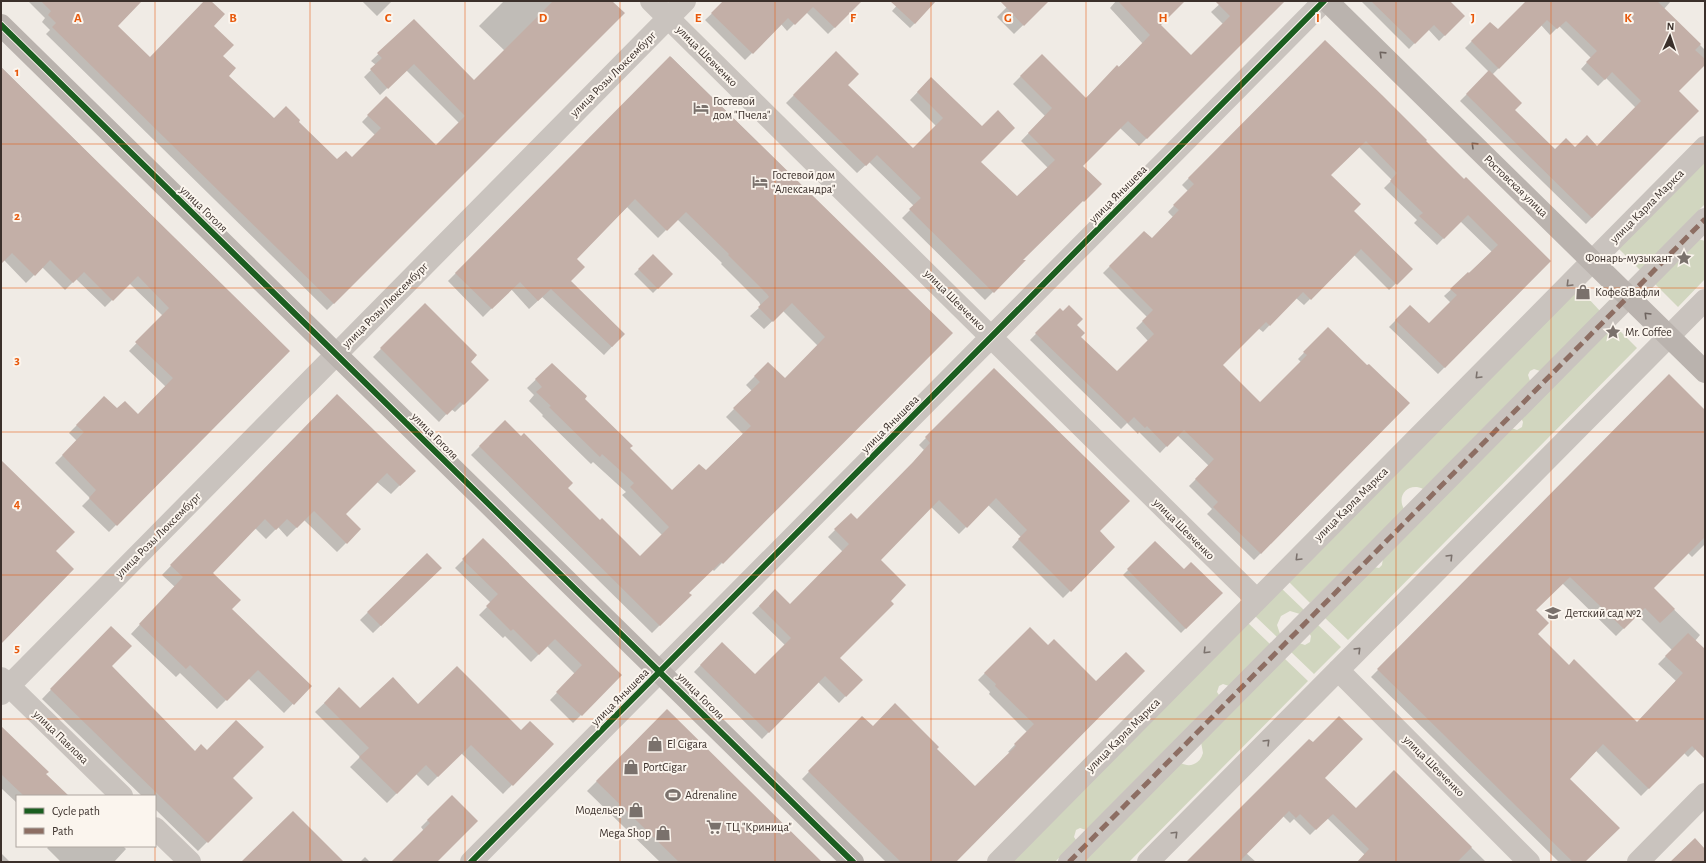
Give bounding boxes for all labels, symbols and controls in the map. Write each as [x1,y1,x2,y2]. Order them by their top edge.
text: A [74,12,82,25]
text: B [229,12,237,25]
text: C [385,12,392,25]
text: D [539,12,548,25]
text: E [695,12,702,25]
text: F [850,12,857,25]
text: G [1004,12,1012,25]
text: H [1158,12,1168,25]
text: I [1316,12,1320,25]
text: J [1471,12,1475,25]
text: K [1624,12,1632,25]
north arrow [1650,16,1690,56]
text: N [1666,21,1675,32]
street label: улица Шевченко [673,22,740,90]
street label: улица Розы Люксембург [567,28,659,120]
one-way arrow [1379,51,1387,59]
text: 1 [15,66,19,79]
place label: Гостевой дом "Пчела" [713,95,770,121]
hotel icon: Гостевой дом "Пчела" [692,99,710,117]
one-way arrow [1471,142,1479,150]
street label: Ростовская улица [1481,153,1551,220]
street label: улица Янышева [1086,163,1150,227]
street label: улица Карла Маркса [1607,167,1687,247]
place label: Гостевой дом "Александра" [772,169,835,195]
hotel icon: Гостевой дом "Александра" [751,173,769,191]
street label: улица Гоголя [177,183,230,235]
text: 2 [14,210,20,223]
place icon: Фонарь-музыкант [1675,249,1693,267]
place label: Фонарь-музыкант [1585,252,1673,265]
street label: улица Розы Люксембург [339,259,431,351]
street label: улица Шевченко [921,266,988,334]
one-way arrow [1566,279,1574,287]
shop icon: Кофе&Вафли [1574,283,1592,301]
place label: Кофе&Вафли [1595,286,1660,298]
one-way arrow [1644,312,1652,320]
place icon: Mr. Coffee [1604,323,1622,341]
place label: Mr. Coffee [1625,326,1672,338]
text: 3 [14,354,20,367]
one-way arrow [1475,371,1483,379]
street label: улица Янышева [858,393,922,457]
street label: улица Гоголя [408,410,461,462]
street label: улица Карла Маркса [1311,465,1391,545]
street label: улица Розы Люксембург [112,489,204,581]
street label: улица Шевченко [1150,495,1217,563]
text: 4 [14,498,21,511]
one-way arrow [1295,553,1303,561]
one-way arrow [1445,554,1453,562]
school or university icon: Детский сад №2 [1544,604,1562,622]
place label: Детский сад №2 [1565,607,1642,619]
text: 5 [14,642,20,655]
one-way arrow [1204,646,1211,654]
one-way arrow [1353,647,1361,655]
street label: улица Янышева [588,666,652,730]
street label: улица Гоголя [674,670,727,722]
street label: улица Карла Маркса [1083,696,1163,776]
street label: улица Павлова [30,707,91,767]
street label: улица Шевченко [1400,732,1467,800]
shop icon: El Cigara [646,735,664,753]
place label: El Cigara [667,738,708,750]
one-way arrow [1262,739,1270,747]
shop icon: PortCigar [622,758,640,776]
place label: PortCigar [643,761,686,773]
sports icon: Аdrenaline [664,786,682,804]
place label: Аdrenaline [685,789,737,801]
legend [16,795,156,847]
shop icon: Модельер [627,801,645,819]
place label: Модельер [575,804,624,816]
text: Cycle path [52,805,100,818]
supermarket icon: ТЦ "Криница" [705,818,723,836]
place label: ТЦ "Криница" [726,821,792,833]
shop icon: Mega Shop [654,824,672,842]
text: Path [52,825,74,837]
place label: Mega Shop [599,827,651,839]
one-way arrow [1170,831,1178,839]

